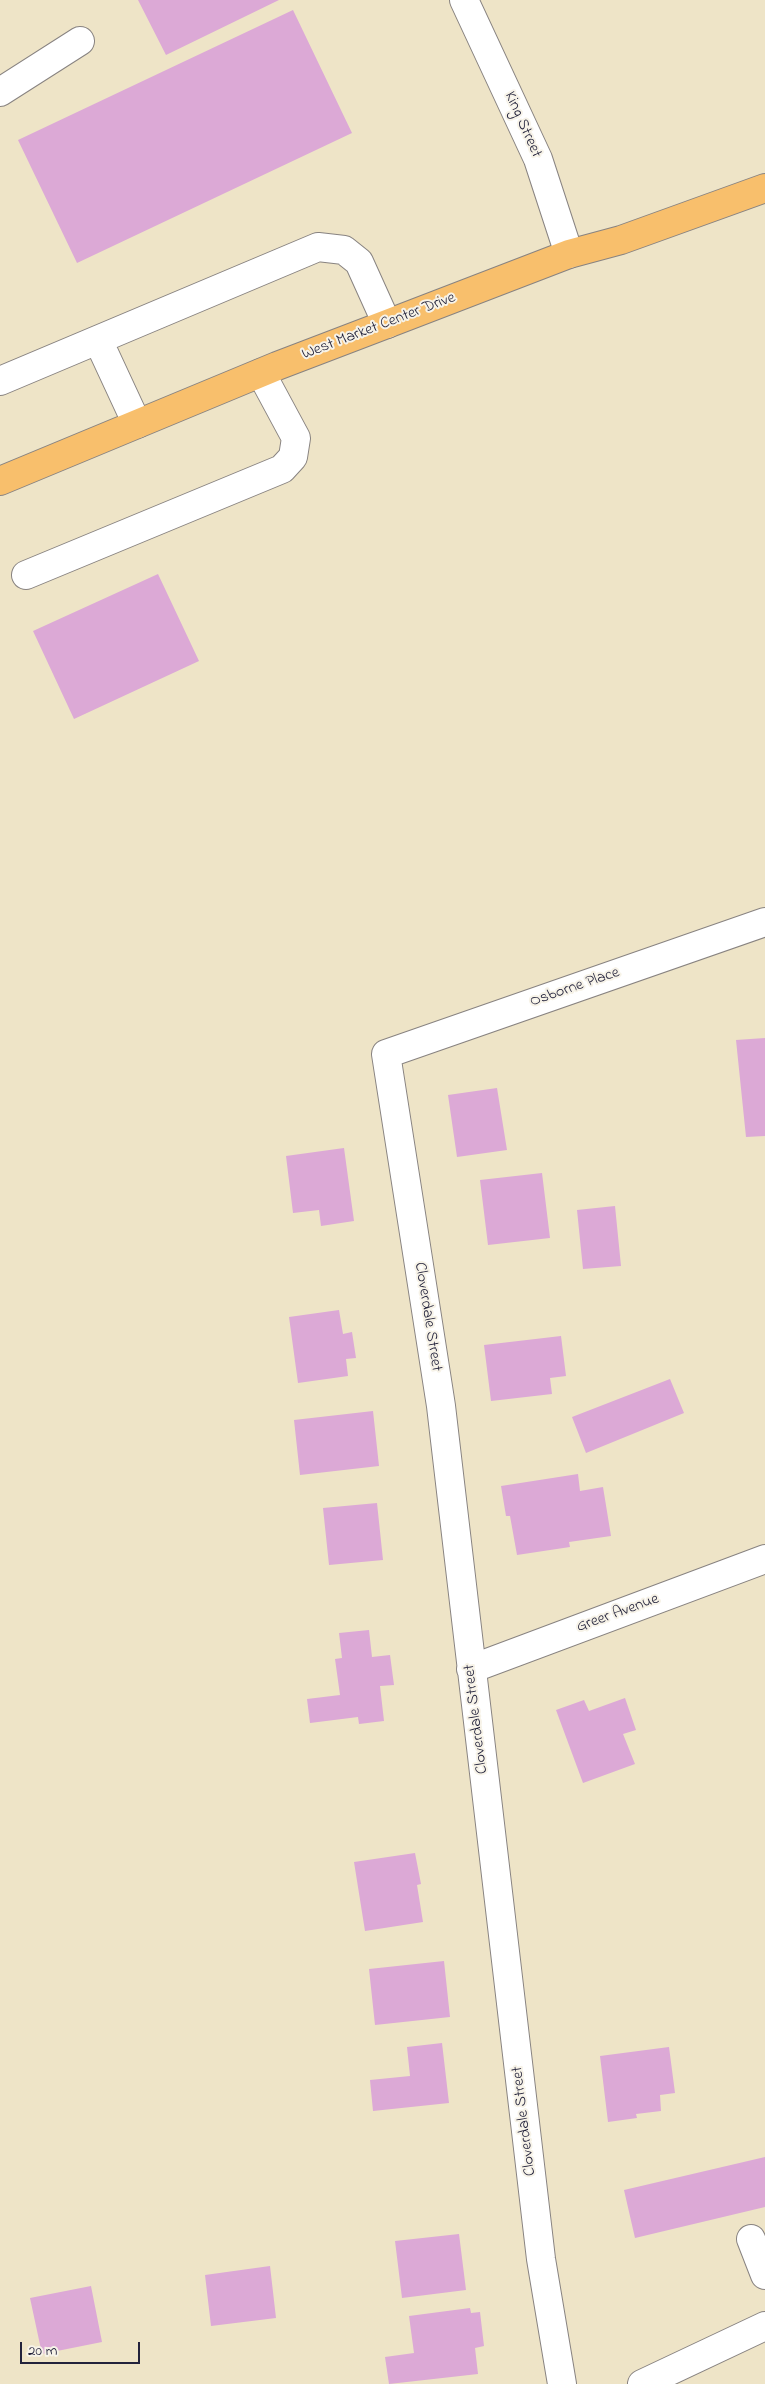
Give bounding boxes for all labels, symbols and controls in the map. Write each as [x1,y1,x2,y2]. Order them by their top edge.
street label: King Street [499,89,545,161]
street label: West Market Center Drive [300,289,458,365]
street label: Osborne Place [528,964,622,1012]
street label: Cloverdale Street [409,1261,445,1373]
street label: Greer Avenue [574,1590,662,1638]
street label: Cloverdale Street [461,1663,493,1775]
street label: Cloverdale Street [509,2065,541,2177]
scale bar [22,2332,142,2364]
text: 20 m [28,2340,57,2362]

